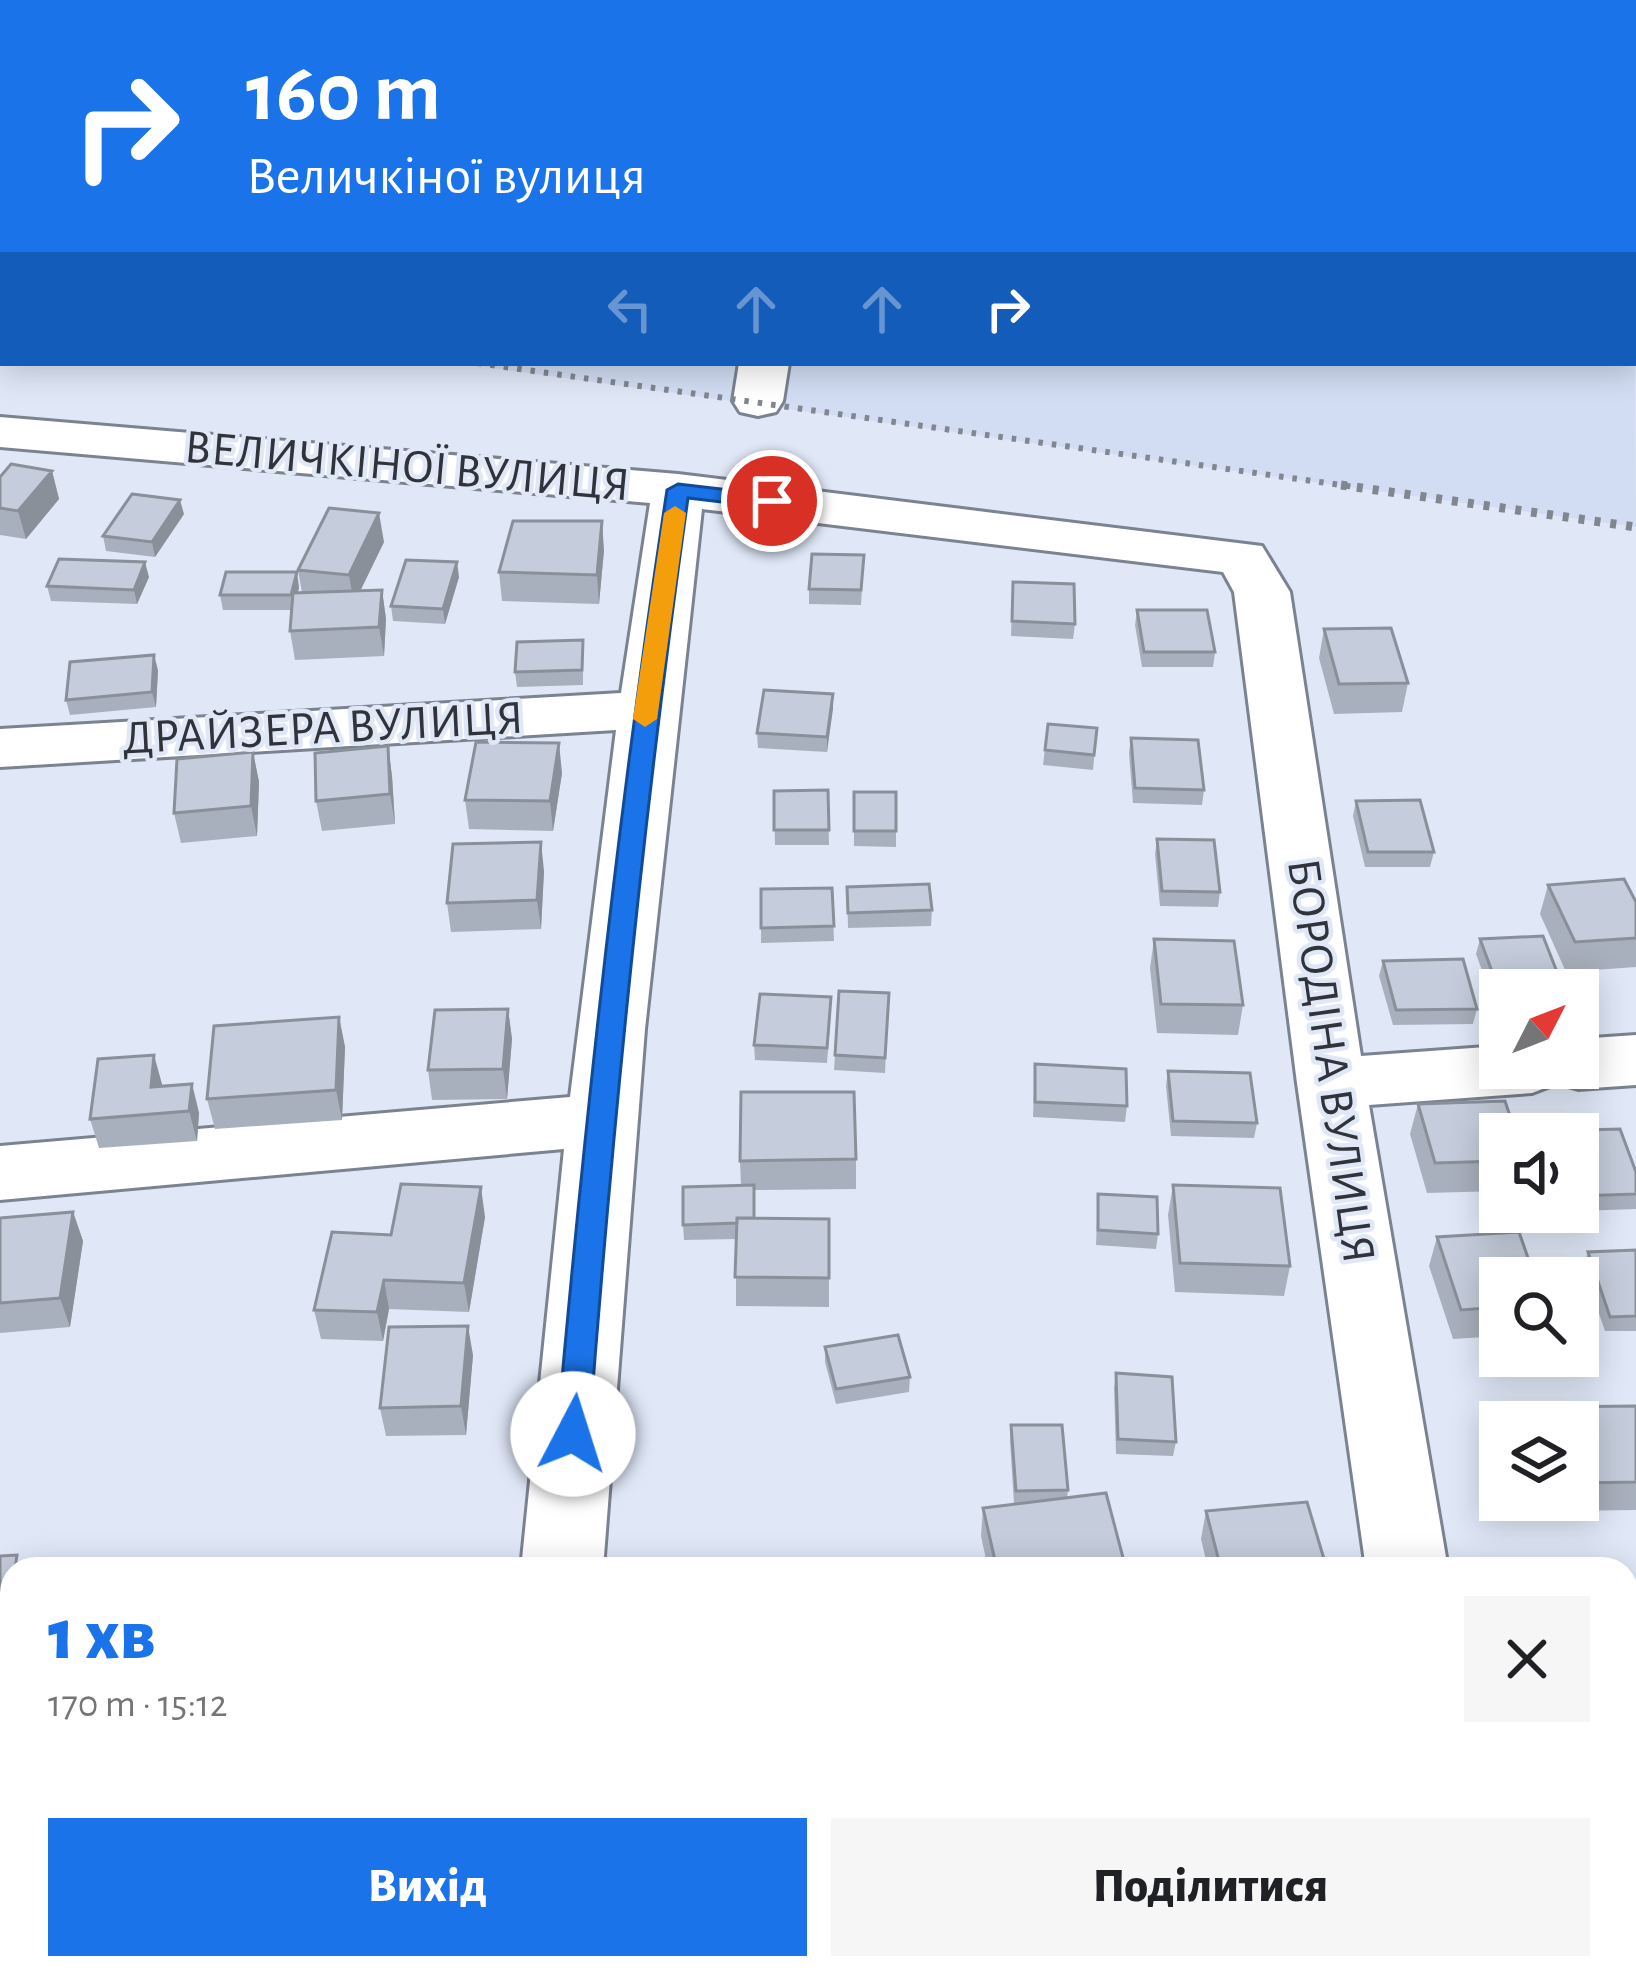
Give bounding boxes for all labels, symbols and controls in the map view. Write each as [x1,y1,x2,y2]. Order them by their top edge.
icon: right [48,48,204,204]
text: 160 m [246,52,441,136]
text: Величкіної вулиця [246,150,646,204]
icon: left [597,276,663,342]
icon: ahead [723,276,789,342]
icon: ahead [849,276,915,342]
icon: right [975,276,1041,342]
street label: ВЕЛИЧКІНОЇ ВУЛИЦЯ [182,421,632,510]
pin [721,450,823,552]
icon: arrive [739,468,805,534]
street label: ДРАЙЗЕРА ВУЛИЦЯ [121,693,525,763]
street label: БОРОДІНА ВУЛИЦЯ [1278,855,1382,1267]
north arrow [1479,969,1599,1089]
map controls [1479,969,1599,1521]
button: sound [1479,1113,1599,1233]
button: search [1479,1257,1599,1377]
position arrow [510,1371,636,1497]
button: layers [1479,1401,1599,1521]
button: close [1464,1596,1590,1722]
text: 1 хв [48,1600,155,1672]
text: 170 m · 15:12 [48,1685,228,1724]
button: Вихід [48,1818,807,1956]
button: Поділитися [831,1818,1590,1956]

